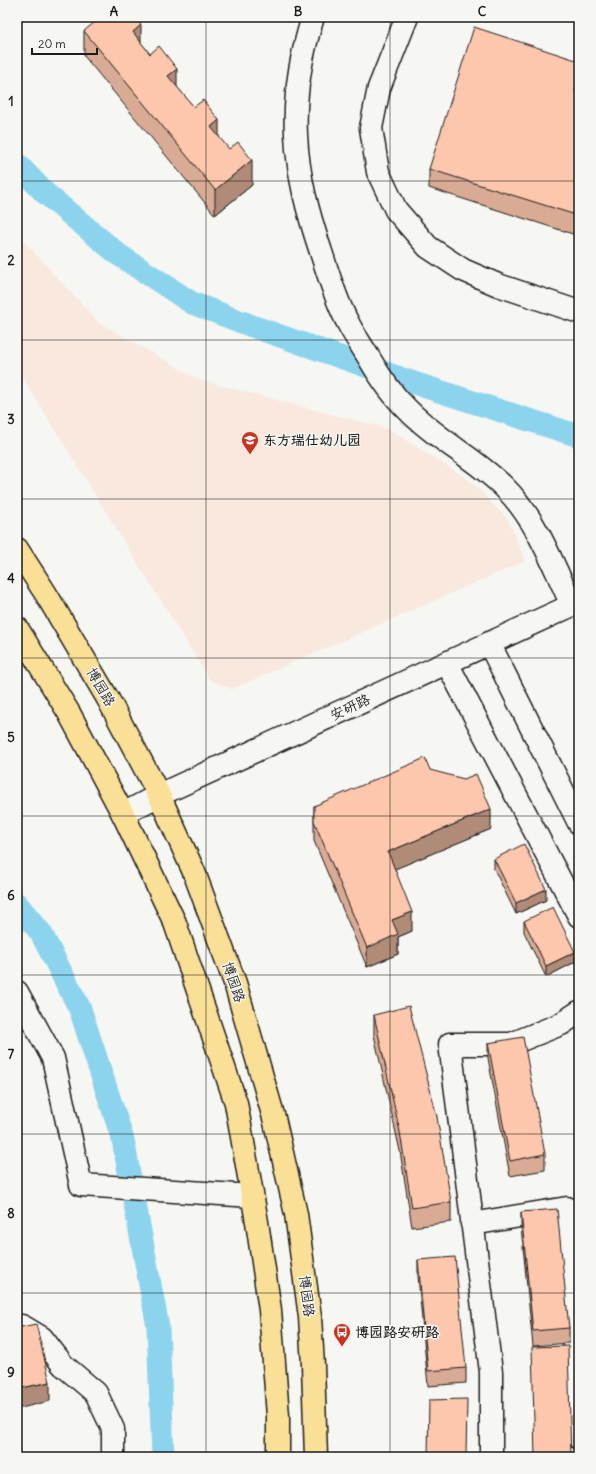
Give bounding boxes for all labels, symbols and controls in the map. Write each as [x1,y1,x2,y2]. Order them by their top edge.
text: A [110,3,119,20]
text: B [294,3,303,20]
text: C [478,3,487,20]
scale bar [32,30,97,56]
text: 20 m [38,36,66,51]
text: 1 [8,93,14,110]
text: 2 [7,252,15,269]
text: 3 [7,411,15,428]
school or university icon: 东方瑞仕幼儿园 [240,430,260,455]
place label: 东方瑞仕幼儿园 [263,431,361,449]
text: 4 [7,570,15,587]
street label: 博园路 [83,664,119,710]
street label: 安研路 [327,690,373,724]
text: 5 [7,729,15,746]
text: 6 [7,887,15,904]
street label: 博园路 [219,959,249,1005]
text: 7 [8,1046,15,1063]
text: 8 [7,1205,15,1222]
street label: 博园路 [296,1274,318,1318]
bus stop icon: 博园路安研路 [332,1322,352,1347]
place label: 博园路安研路 [355,1323,439,1341]
text: 9 [7,1364,15,1381]

